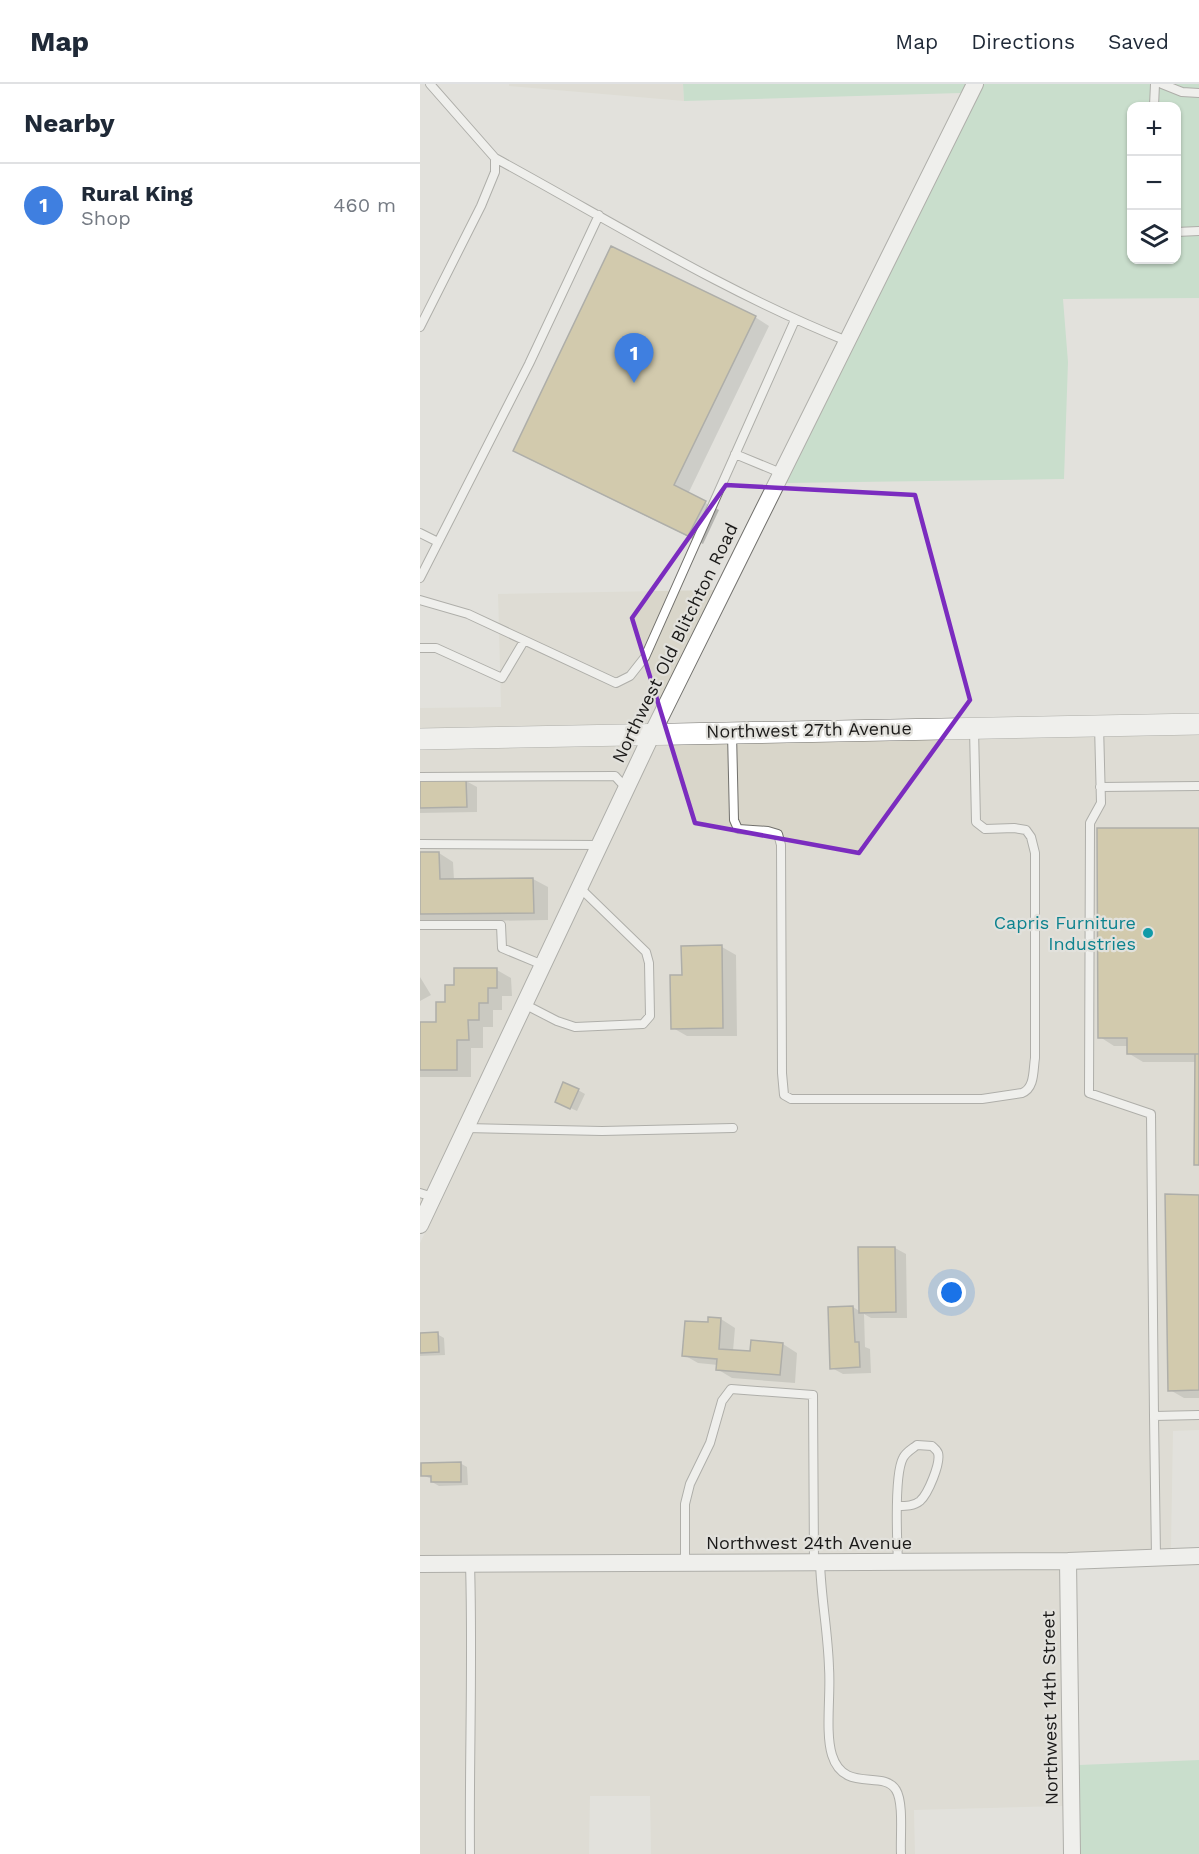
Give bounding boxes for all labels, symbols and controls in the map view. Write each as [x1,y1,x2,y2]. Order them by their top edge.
text: Map [30,25,89,58]
text: Map [895,29,938,54]
text: Directions [971,29,1075,54]
text: Saved [1108,29,1169,54]
map controls [1127,102,1181,264]
button: + [1127,102,1181,156]
text: Nearby [24,108,115,138]
button: − [1127,156,1181,210]
text: Rural King [81,181,193,206]
text: 1 [39,193,48,217]
text: 460 m [333,193,396,217]
text: Shop [81,206,131,230]
button: layers [1127,210,1181,264]
pin: 1 [614,334,654,383]
street label: Northwest Old Blitchton Road [607,519,742,766]
street label: Northwest 27th Avenue [706,717,912,742]
place label: Capris Furniture Industries [994,912,1136,954]
marker: Capris Furniture Industries [1141,926,1155,940]
your location [937,1278,966,1307]
street label: Northwest 24th Avenue [706,1532,912,1553]
street label: Northwest 14th Street [1037,1610,1062,1805]

